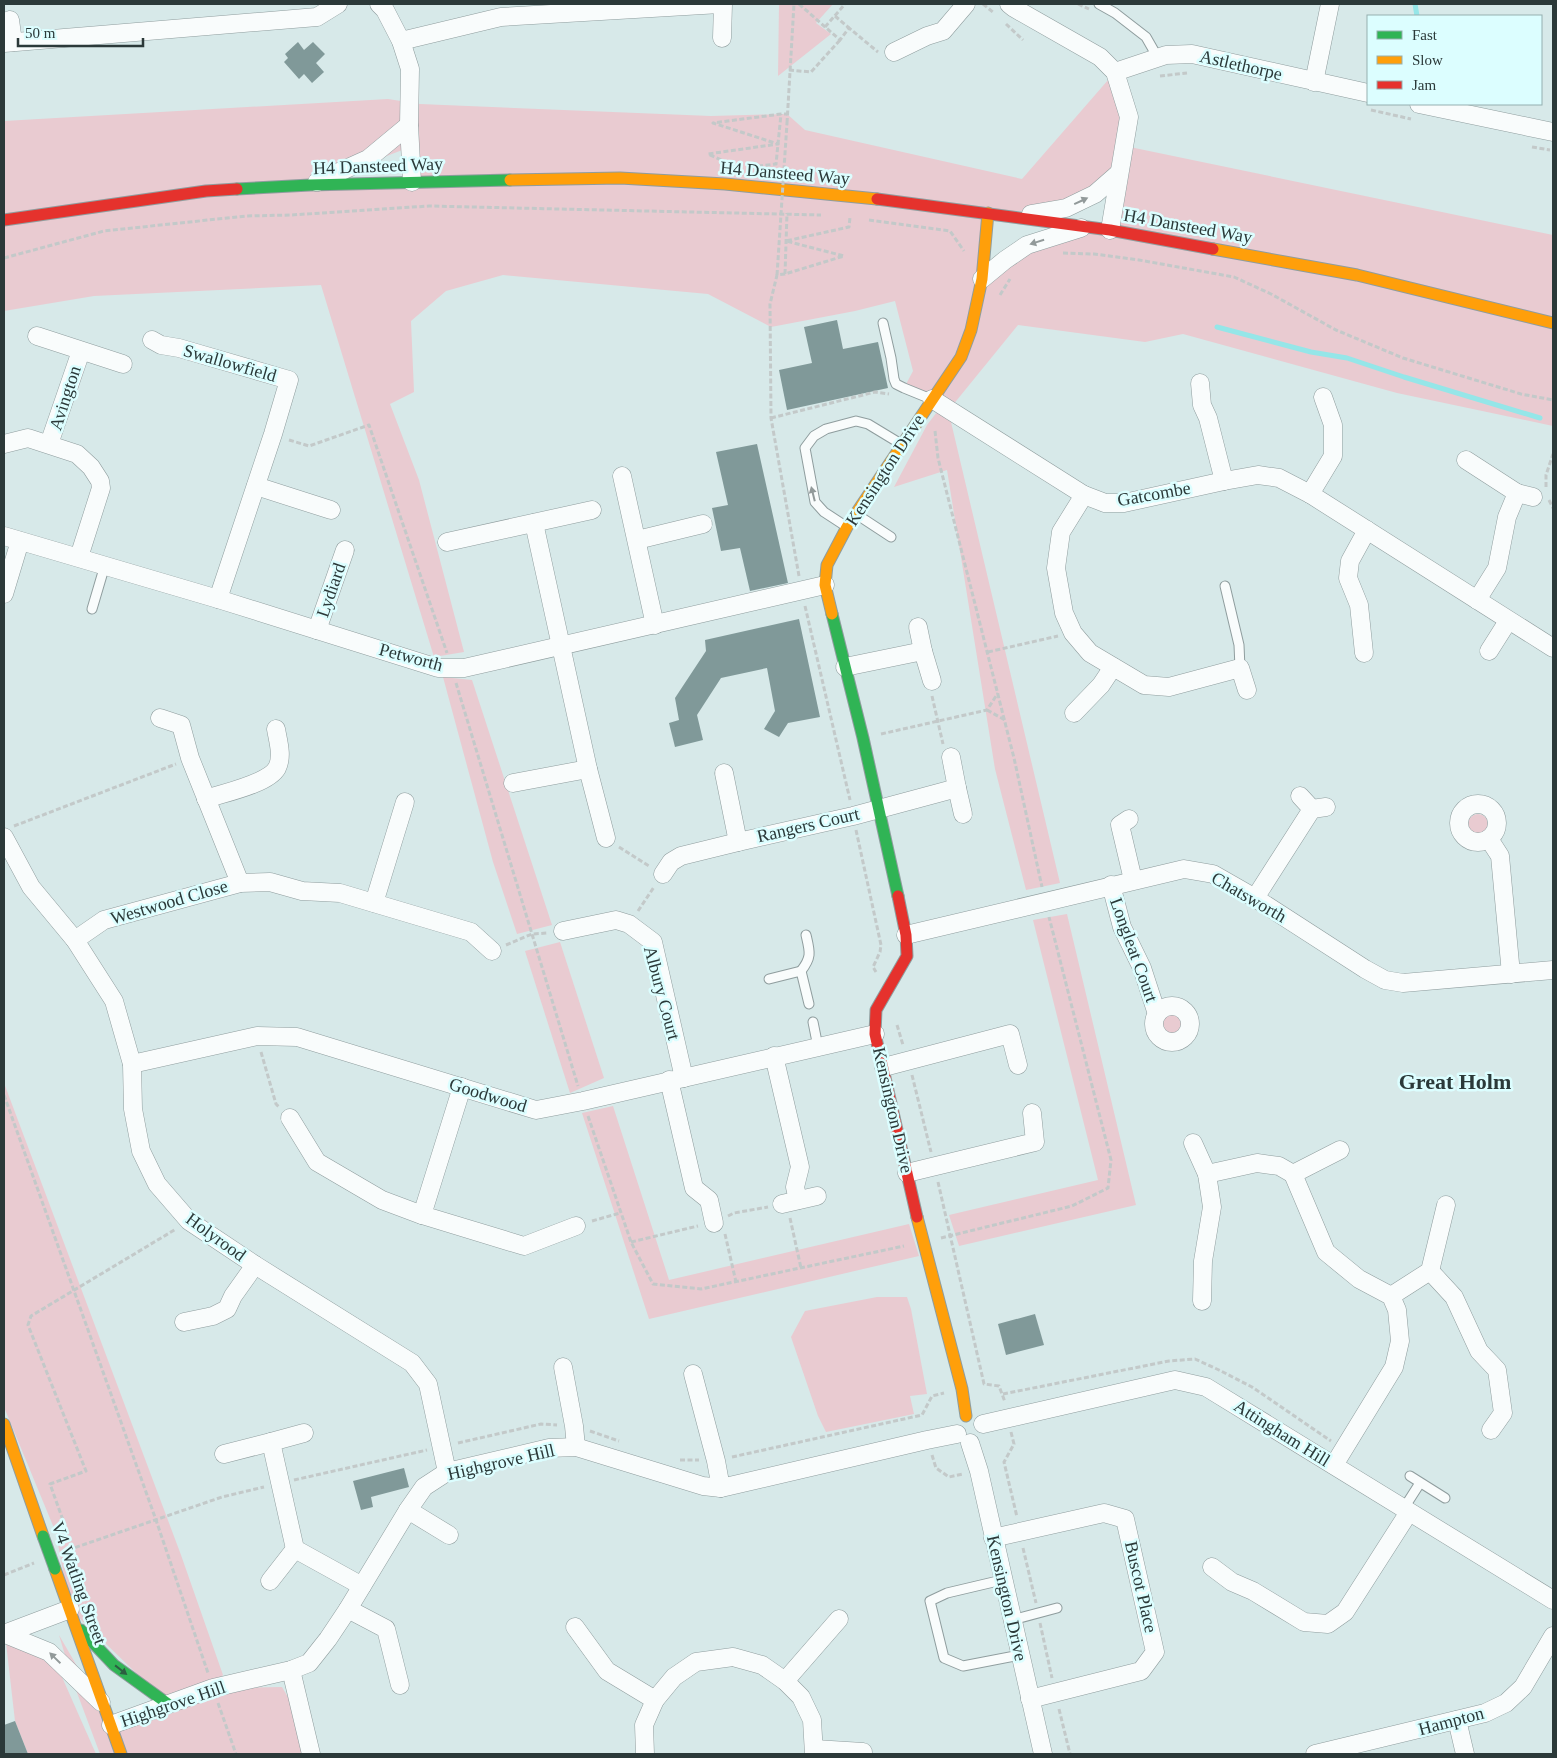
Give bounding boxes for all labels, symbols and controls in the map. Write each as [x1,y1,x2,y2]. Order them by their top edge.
scale bar [18,15,142,47]
legend [1367,15,1542,105]
text: 50 m [25,25,56,41]
text: Fast [1412,27,1438,43]
street label: Astlethorpe [1198,46,1284,84]
text: Slow [1412,52,1443,68]
text: Jam [1412,77,1436,93]
street label: H4 Dansteed Way [313,154,443,178]
street label: H4 Dansteed Way [719,157,851,189]
one-way arrow [1074,197,1088,205]
street label: H4 Dansteed Way [1122,205,1254,247]
one-way arrow [1030,239,1045,246]
street label: Swallowfield [181,340,279,386]
street label: Avington [45,363,85,433]
street label: Kensington Drive [842,411,928,529]
street label: Gatcombe [1116,478,1192,510]
one-way arrow [809,487,817,502]
street label: Lydiard [312,560,350,620]
street label: Petworth [377,639,445,675]
street label: Rangers Court [755,804,861,846]
street label: Chatsworth [1208,868,1290,926]
street label: Westwood Close [108,876,230,928]
street label: Longleat Court [1106,895,1162,1005]
street label: Albury Court [640,944,684,1042]
street label: Kensington Drive [869,1045,917,1175]
district label: Great Holm [1399,1069,1511,1094]
street label: Goodwood [447,1074,529,1116]
street label: Holyrood [182,1209,250,1265]
street label: Attingham Hill [1230,1396,1334,1470]
street label: Highgrove Hill [445,1440,557,1484]
street label: V4 Watling Street [48,1519,110,1647]
street label: Kensington Drive [983,1533,1031,1663]
street label: Buscot Place [1121,1539,1161,1635]
one-way arrow [50,1652,62,1664]
one-way arrow [114,1665,128,1675]
street label: Highgrove Hill [118,1677,228,1731]
street label: Hampton [1416,1703,1486,1739]

